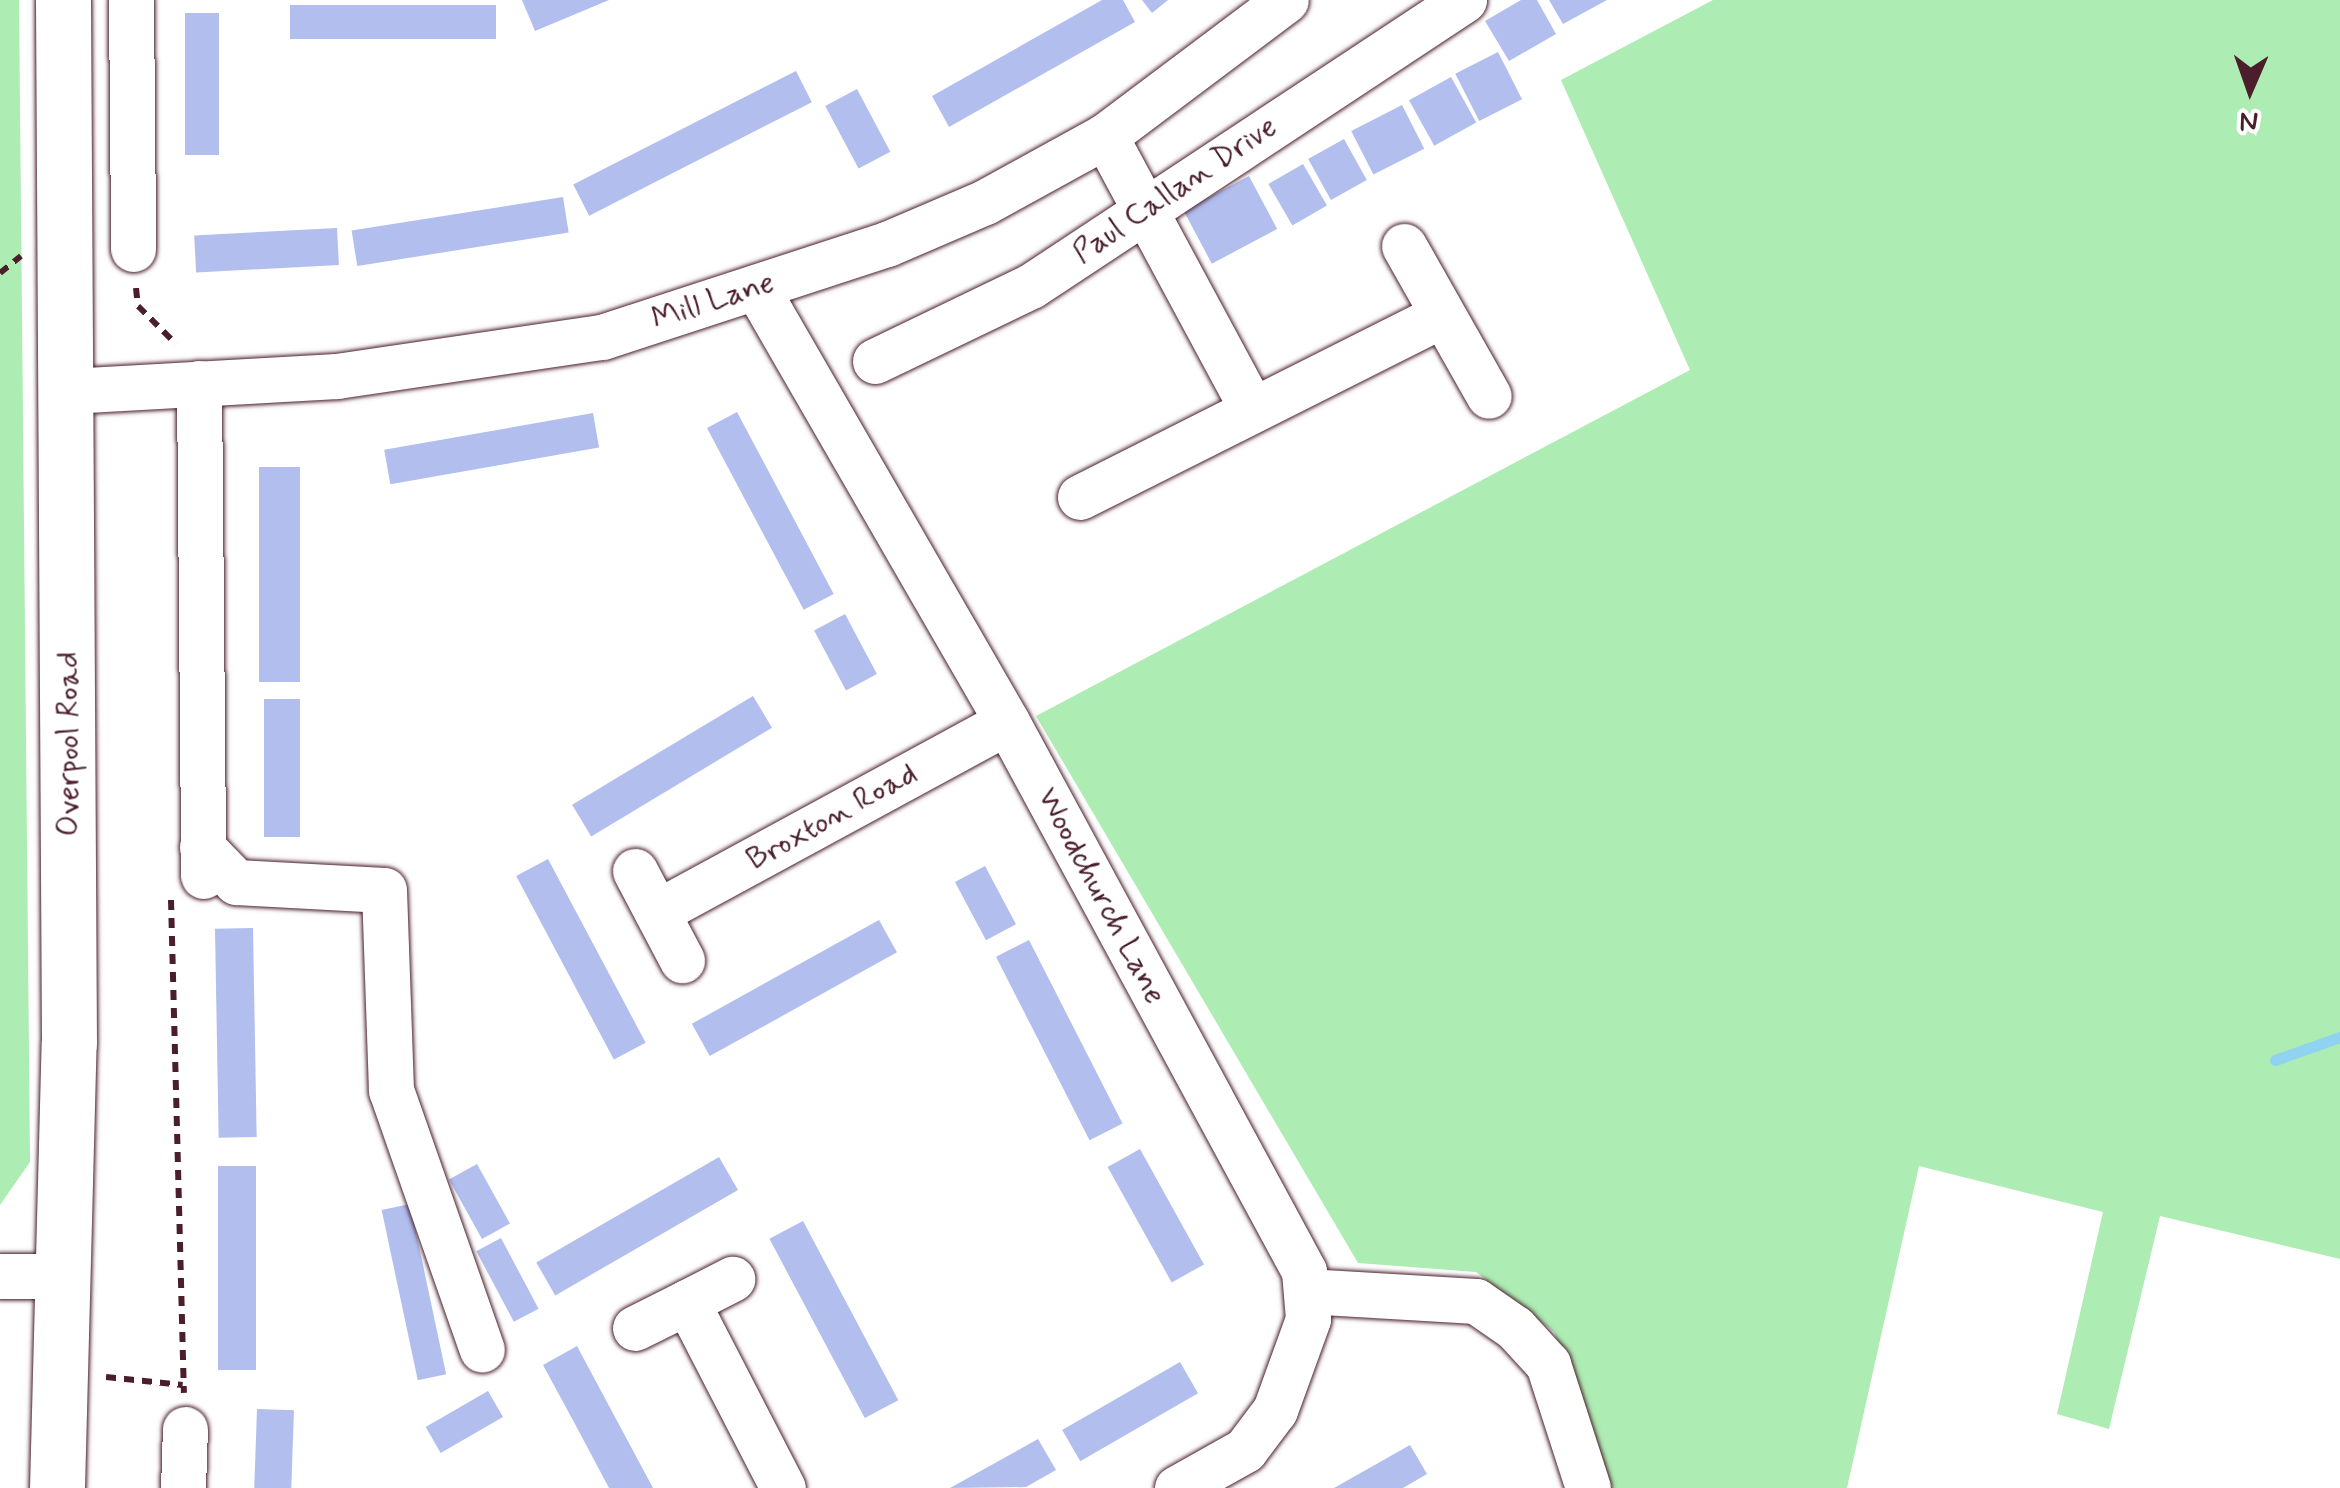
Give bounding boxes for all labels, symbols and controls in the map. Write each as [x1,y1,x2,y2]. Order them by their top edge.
north arrow [2200,40,2300,140]
text: N [2239,102,2259,139]
street label: Paul Callan Drive [1071,111,1279,269]
street label: Mill Lane [647,263,779,339]
street label: Overpool Road [50,653,88,835]
street label: Broxton Road [741,755,923,879]
street label: Woodchurch Lane [1028,781,1174,1011]

